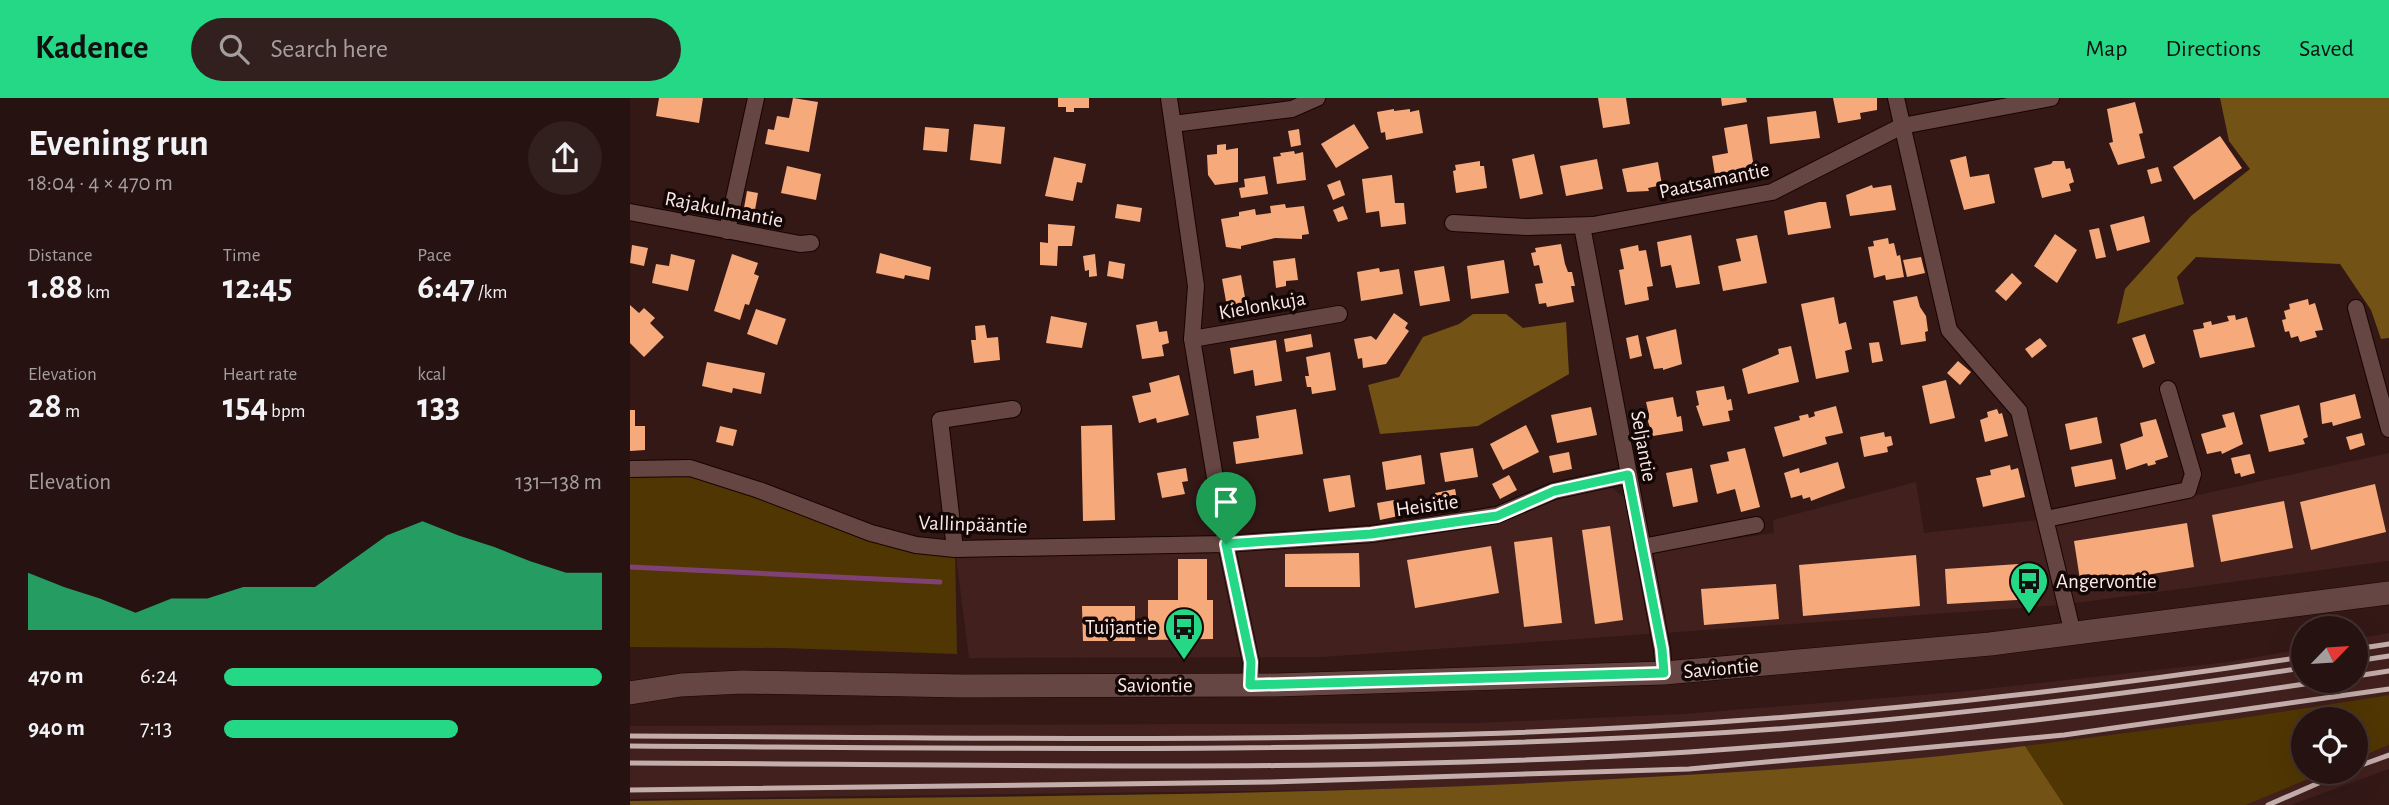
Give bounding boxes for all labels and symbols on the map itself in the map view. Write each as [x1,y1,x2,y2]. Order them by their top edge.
street label: Paatsamantie [1657,159,1771,202]
street label: Rajakulmantie [663,188,785,231]
street label: Kielonkuja [1217,287,1307,323]
street label: Seljantie [1627,409,1660,483]
pin [1196,472,1256,544]
street label: Heisitie [1394,491,1460,520]
street label: Vallinpääntie [918,512,1028,537]
bus stop icon: Angervontie [2008,560,2050,615]
place label: Angervontie [2056,571,2157,592]
bus stop icon: Tuijantie [1163,606,1205,661]
north arrow [2291,616,2368,693]
place label: Tuijantie [1085,617,1157,638]
street label: Saviontie [1683,655,1759,682]
street label: Saviontie [1117,675,1193,696]

